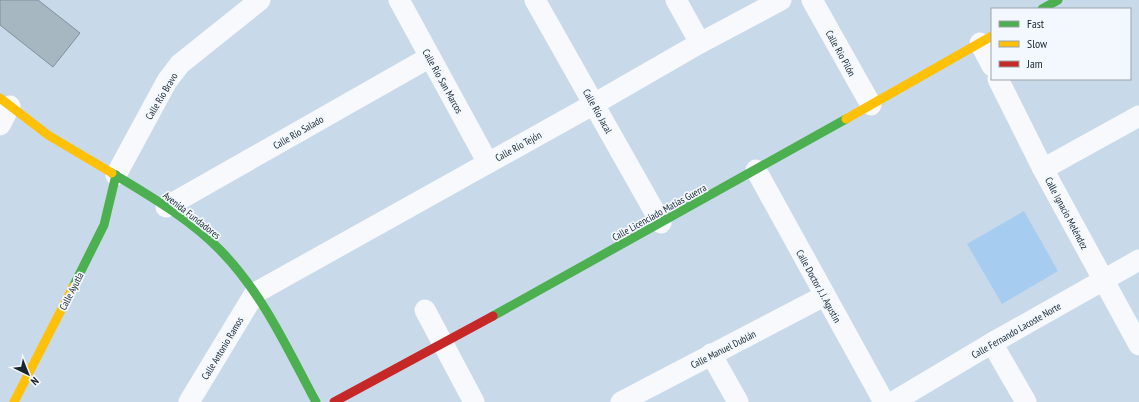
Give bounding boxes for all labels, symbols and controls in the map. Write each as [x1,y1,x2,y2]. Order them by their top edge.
legend [991,8,1131,80]
text: Fast [1027,16,1045,31]
street label: Calle Río Pilón [823,28,858,78]
text: Slow [1027,36,1048,51]
street label: Calle Río San Marcos [419,47,466,116]
text: Jam [1026,56,1043,71]
street label: Calle Río Bravo [142,70,180,122]
street label: Calle Río Jacal [580,87,615,136]
street label: Calle Río Salado [271,113,326,152]
street label: Calle Río Tejón [493,128,544,164]
street label: Calle Ignacio Meléndez [1042,175,1091,252]
street label: Calle Licenciado Matías Guerra [610,181,709,244]
street label: Avenida Fundadores [160,189,224,242]
street label: Calle Doctor J. J. Agustín [793,248,844,325]
street label: Calle Ayutla [56,270,86,312]
street label: Calle Fernando Lacoste Norte [969,299,1063,361]
street label: Calle Antonio Ramos [199,314,247,382]
street label: Calle Manuel Dublán [688,327,758,372]
north arrow [8,354,48,394]
text: N [28,374,42,388]

